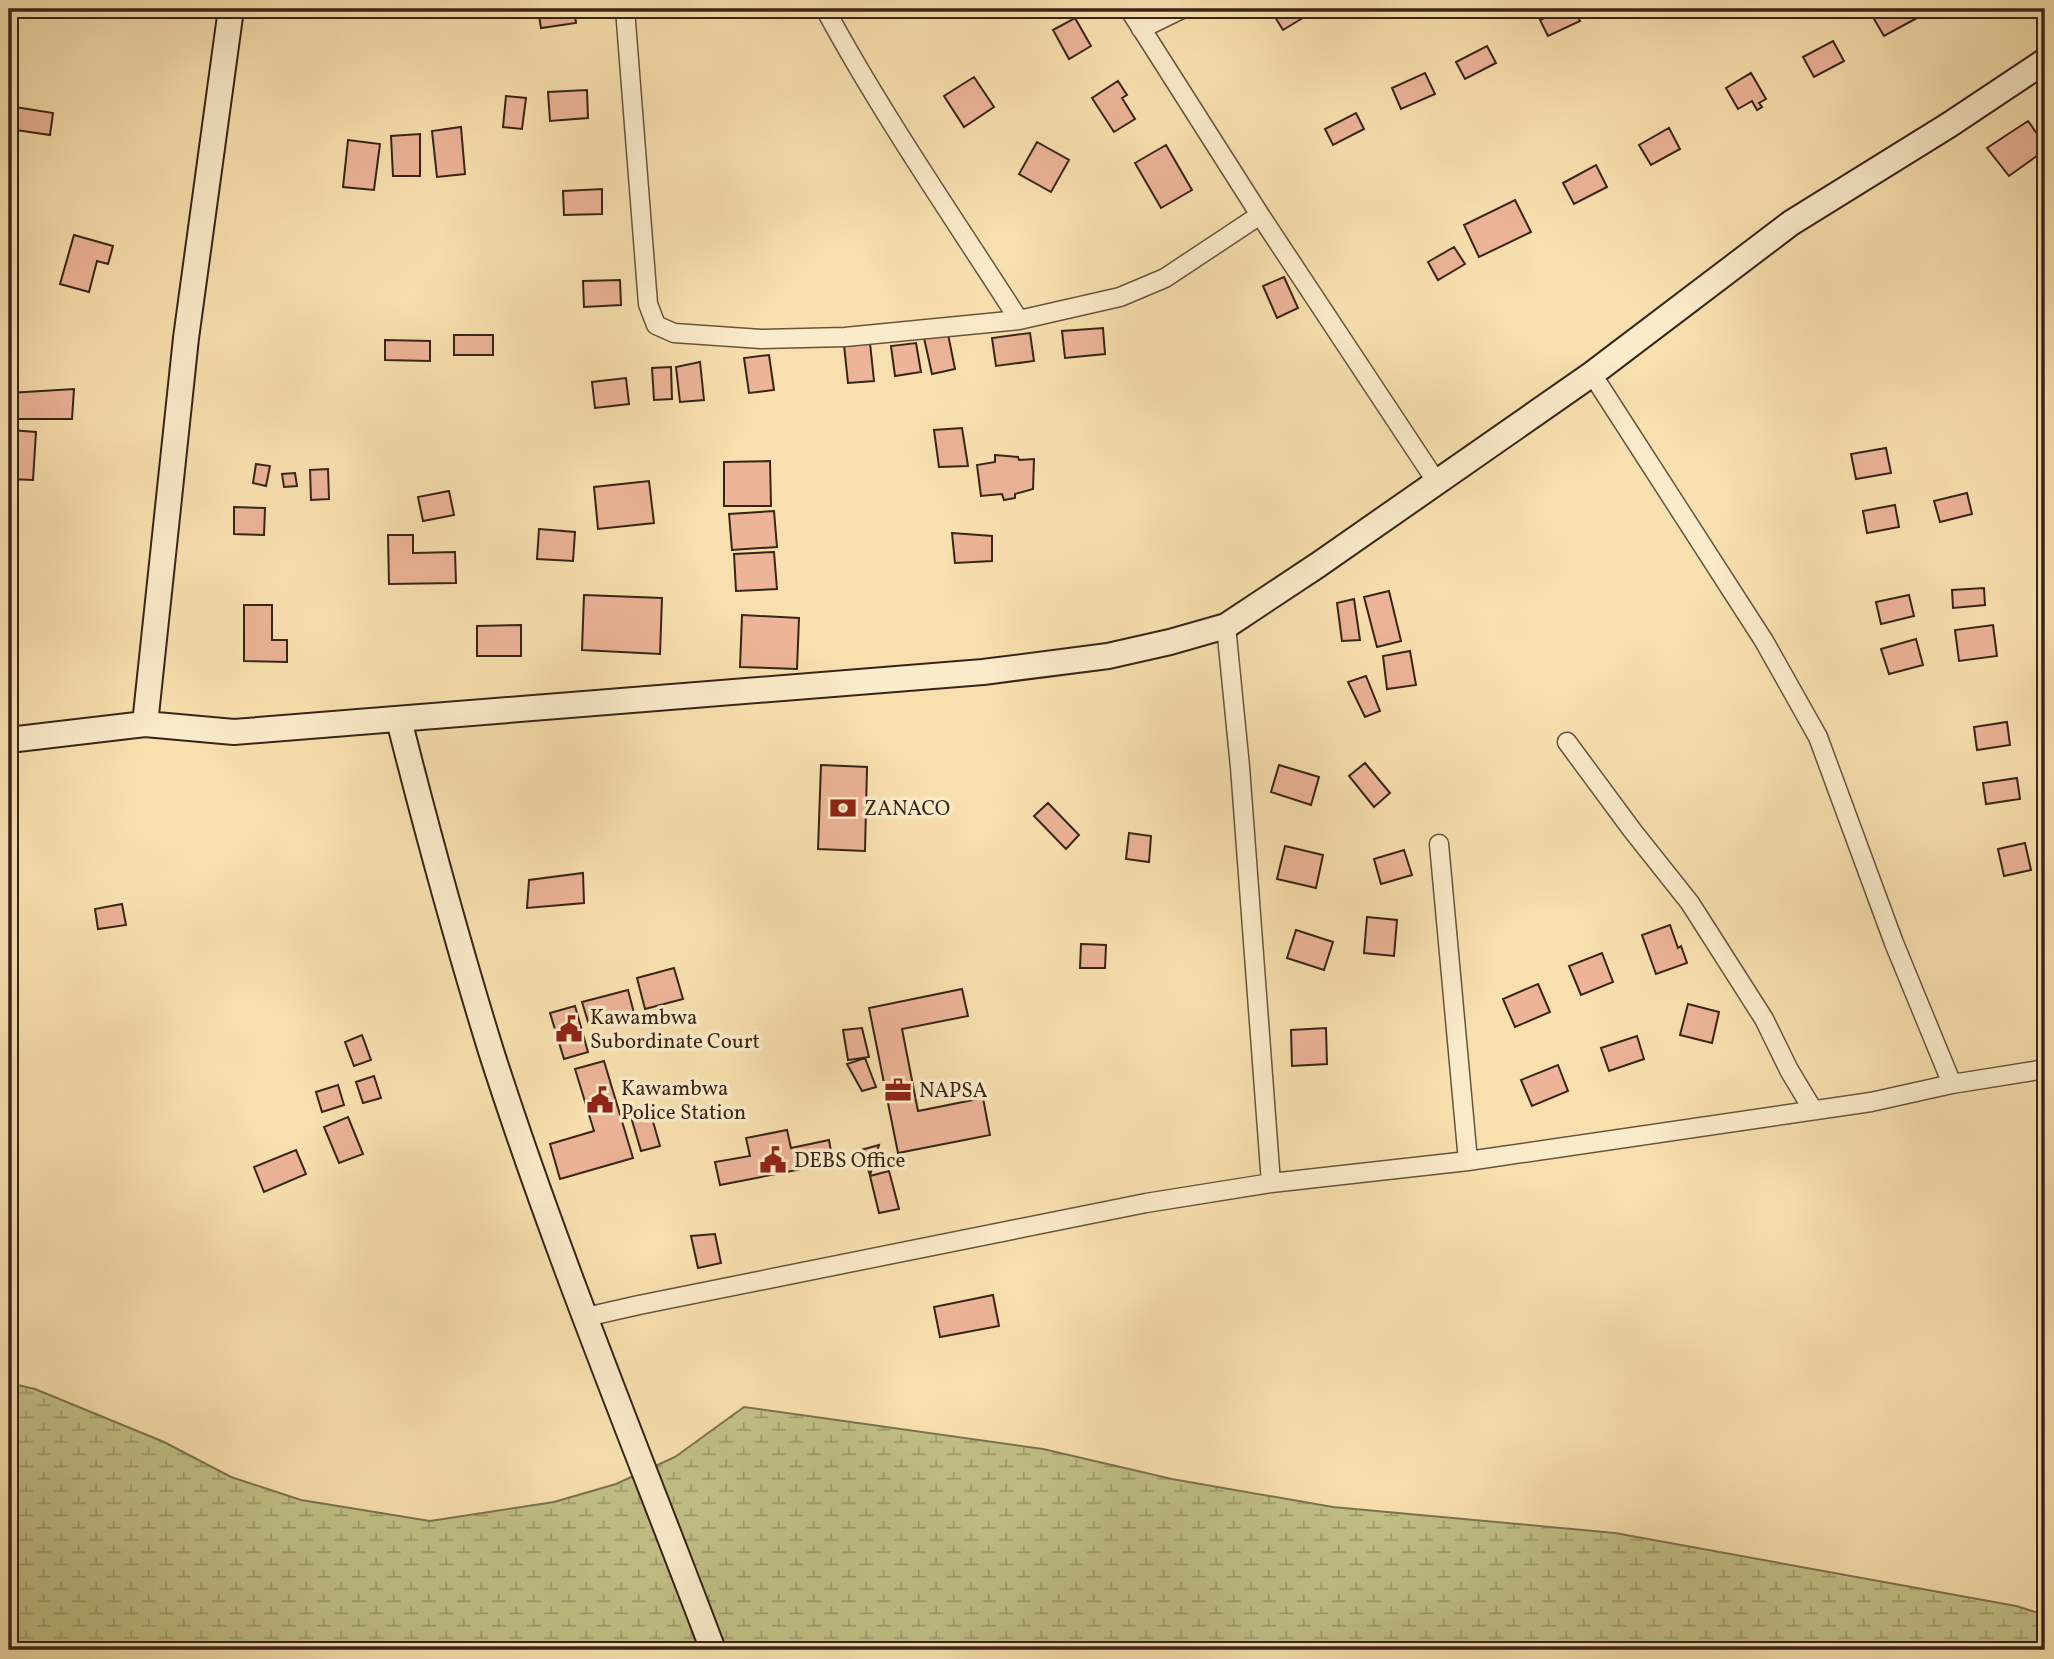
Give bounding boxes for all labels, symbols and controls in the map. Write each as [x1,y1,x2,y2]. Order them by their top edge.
bank icon: ZANACO [828,793,858,823]
place label: ZANACO [864,795,950,824]
place label: Kawambwa Subordinate Court [590,1004,760,1057]
public building icon: Kawambwa Subordinate Court [554,1014,584,1044]
place label: Kawambwa Police Station [621,1075,746,1128]
office icon: NAPSA [883,1075,913,1105]
place label: NAPSA [919,1077,988,1106]
public building icon: Kawambwa Police Station [585,1085,615,1115]
public building icon: DEBS Office [758,1145,788,1175]
place label: DEBS Office [794,1147,906,1176]

